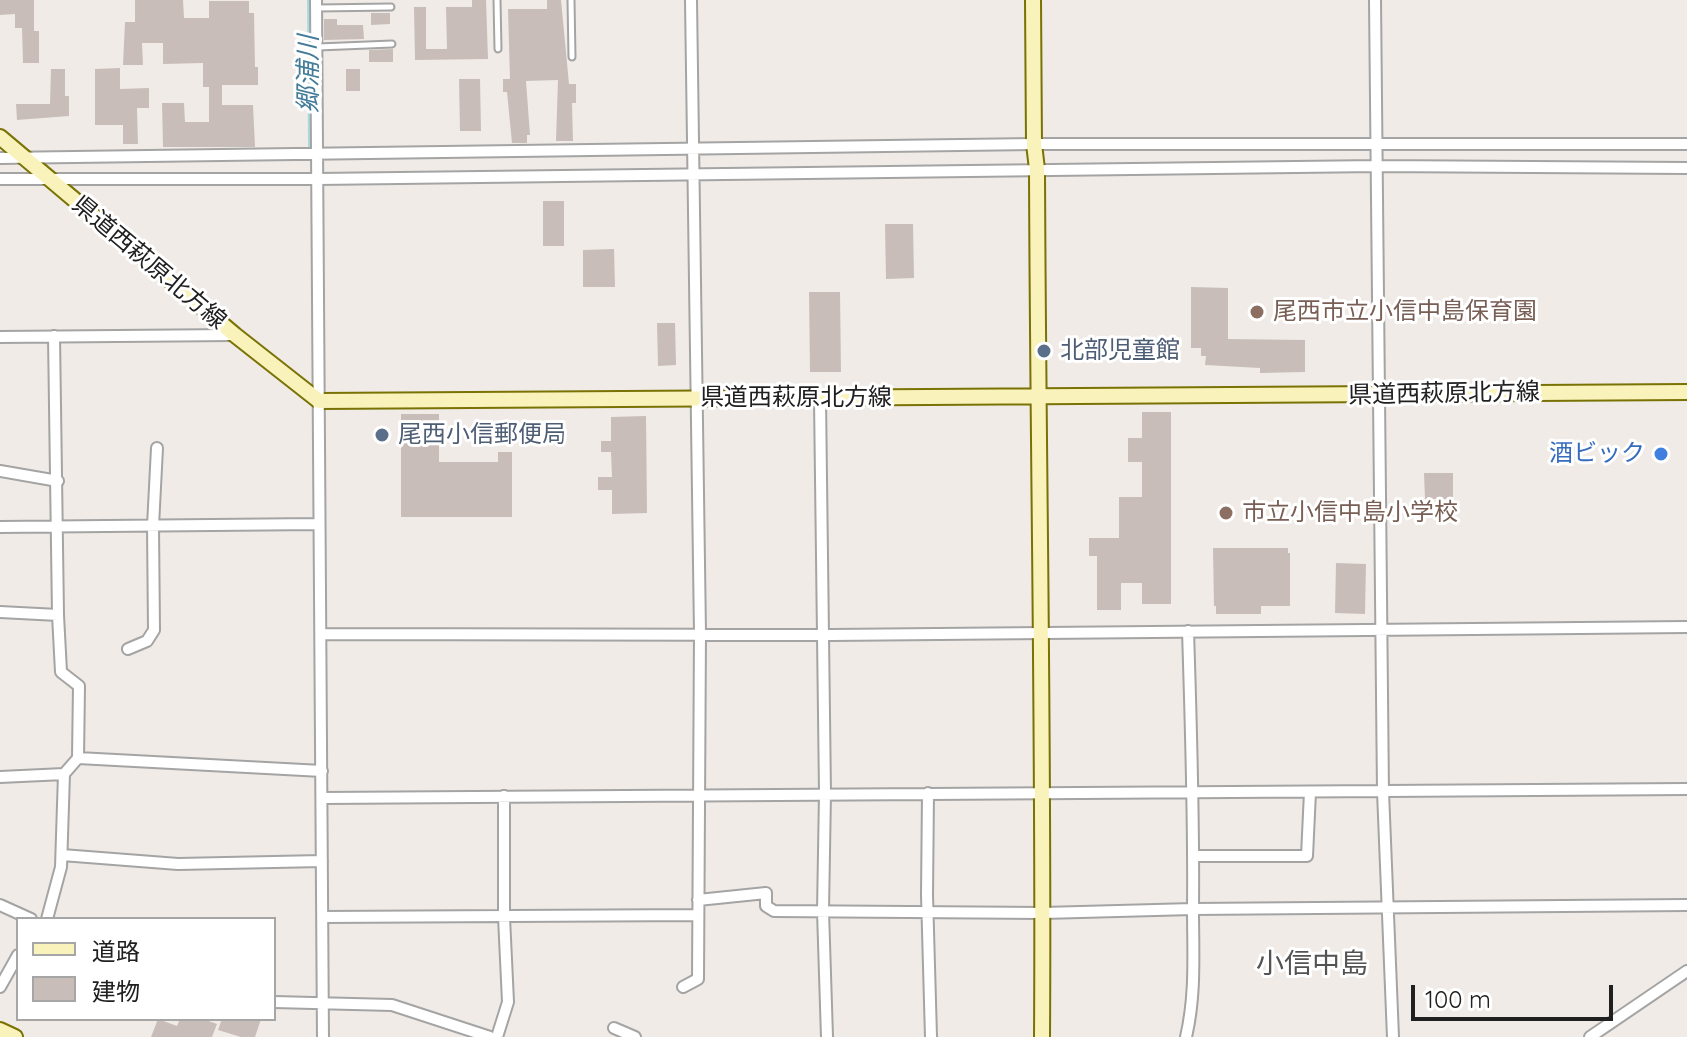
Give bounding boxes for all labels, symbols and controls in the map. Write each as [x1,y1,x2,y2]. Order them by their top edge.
water label: 郷浦川 [293,35,325,113]
street label: 県道西萩原北方線 [66,190,232,336]
place label: 尾西市立小信中島保育園 [1273,298,1537,326]
marker: 尾西市立小信中島保育園 [1248,303,1266,321]
place label: 北部児童館 [1060,337,1180,365]
marker: 北部児童館 [1035,342,1053,360]
street label: 県道西萩原北方線 [1348,378,1540,410]
street label: 県道西萩原北方線 [700,384,892,412]
place label: 尾西小信郵便局 [398,421,566,449]
marker: 尾西小信郵便局 [373,426,391,444]
place label: 酒ビック [1549,440,1645,468]
marker: 酒ビック [1652,445,1670,463]
place label: 市立小信中島小学校 [1242,499,1458,527]
marker: 市立小信中島小学校 [1217,504,1235,522]
legend [16,917,276,1021]
text: 道路 [92,936,140,966]
district label: 小信中島 [1256,948,1368,982]
scale bar [1415,969,1617,1019]
text: 建物 [92,976,140,1006]
text: 100 m [1425,984,1491,1014]

